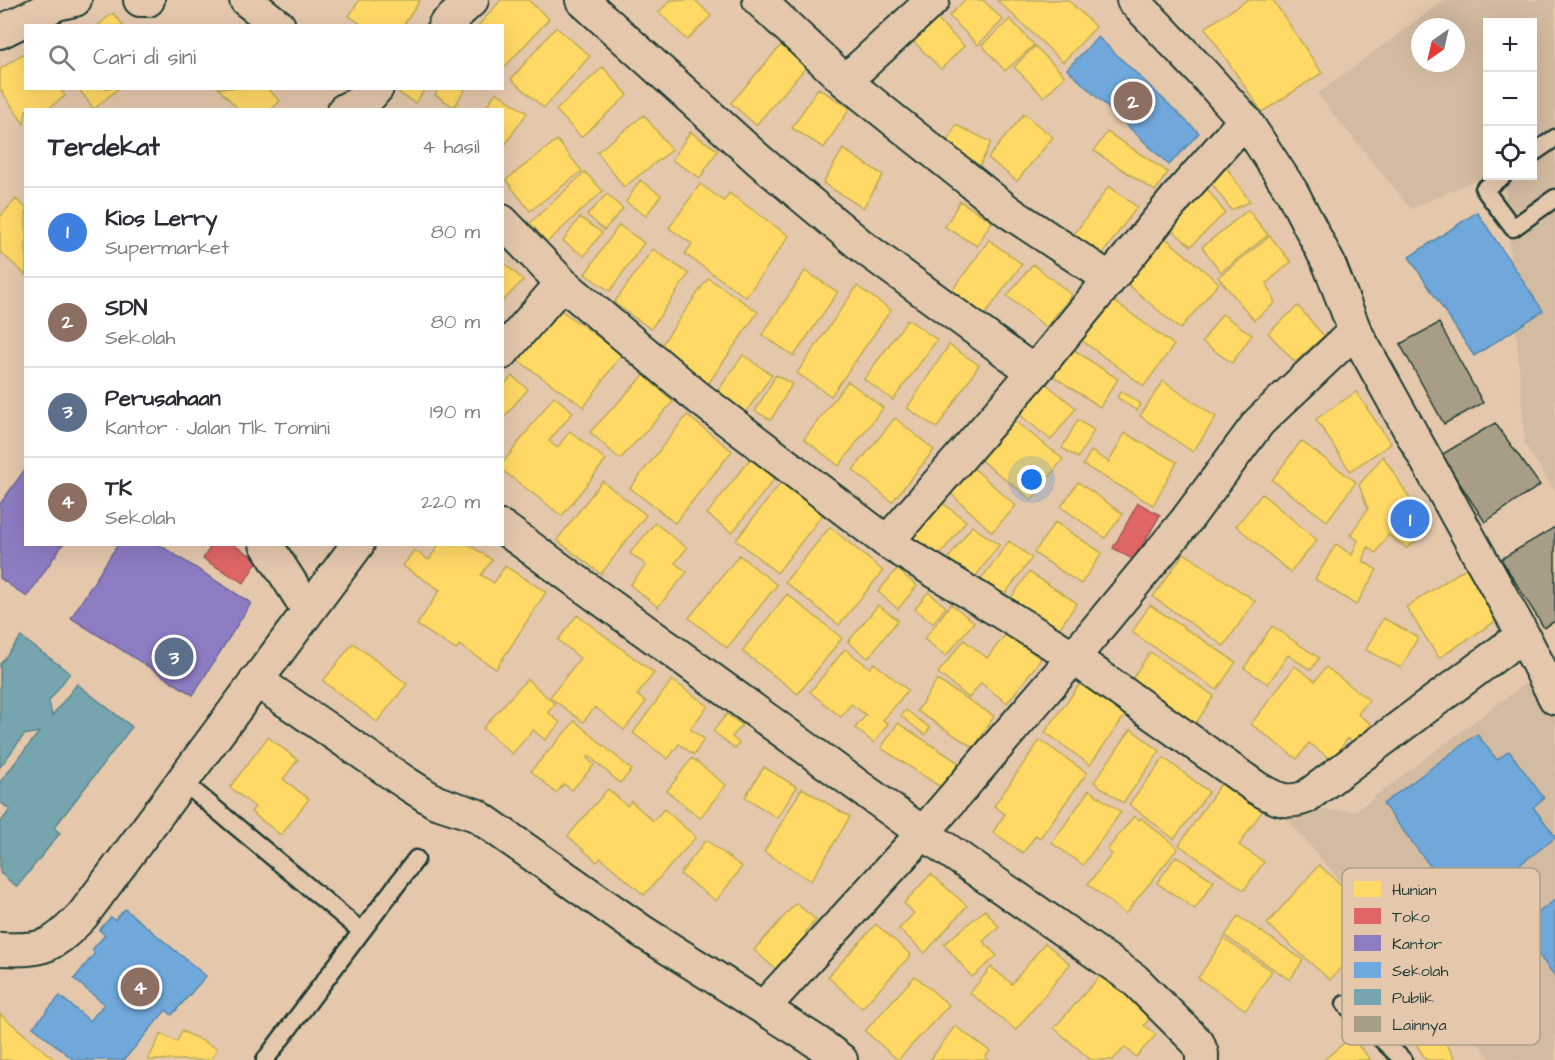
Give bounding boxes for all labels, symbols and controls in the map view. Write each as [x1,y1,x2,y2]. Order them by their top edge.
north arrow [1411,18,1465,72]
map controls [1483,18,1537,180]
button: + [1483,18,1537,72]
search box [24,24,504,90]
icon: search [45,41,78,74]
text: Cari di sini [93,42,196,73]
button: − [1483,72,1537,126]
pin: 2 [1114,78,1152,124]
button: locate [1483,126,1537,180]
text: Terdekat [48,129,160,165]
text: 4 hasil [422,133,480,161]
text: Kios Lerry [105,203,217,234]
text: 1 [66,218,69,246]
text: 80 m [431,218,480,246]
text: Supermarket [105,234,229,262]
text: SDN [105,293,147,324]
text: 2 [62,308,73,336]
text: 80 m [431,308,480,336]
text: Sekolah [105,324,175,352]
text: Perusahaan [105,383,221,414]
text: 3 [62,398,73,426]
text: 190 m [430,398,480,426]
text: Kantor · Jalan Tlk Tomini [105,414,330,442]
your location [1017,465,1046,494]
text: TK [105,473,132,504]
text: 4 [61,488,74,516]
text: 220 m [421,488,480,516]
pin: 1 [1390,496,1430,542]
text: Sekolah [105,504,175,532]
pin: 3 [154,634,194,680]
legend [1342,868,1540,1045]
text: Hunian [1392,879,1436,901]
text: Toko [1392,906,1430,928]
text: Kantor [1392,933,1442,955]
text: Sekolah [1392,960,1448,982]
pin: 4 [120,964,160,1010]
text: Publik [1392,987,1434,1009]
text: Lainnya [1392,1014,1447,1037]

